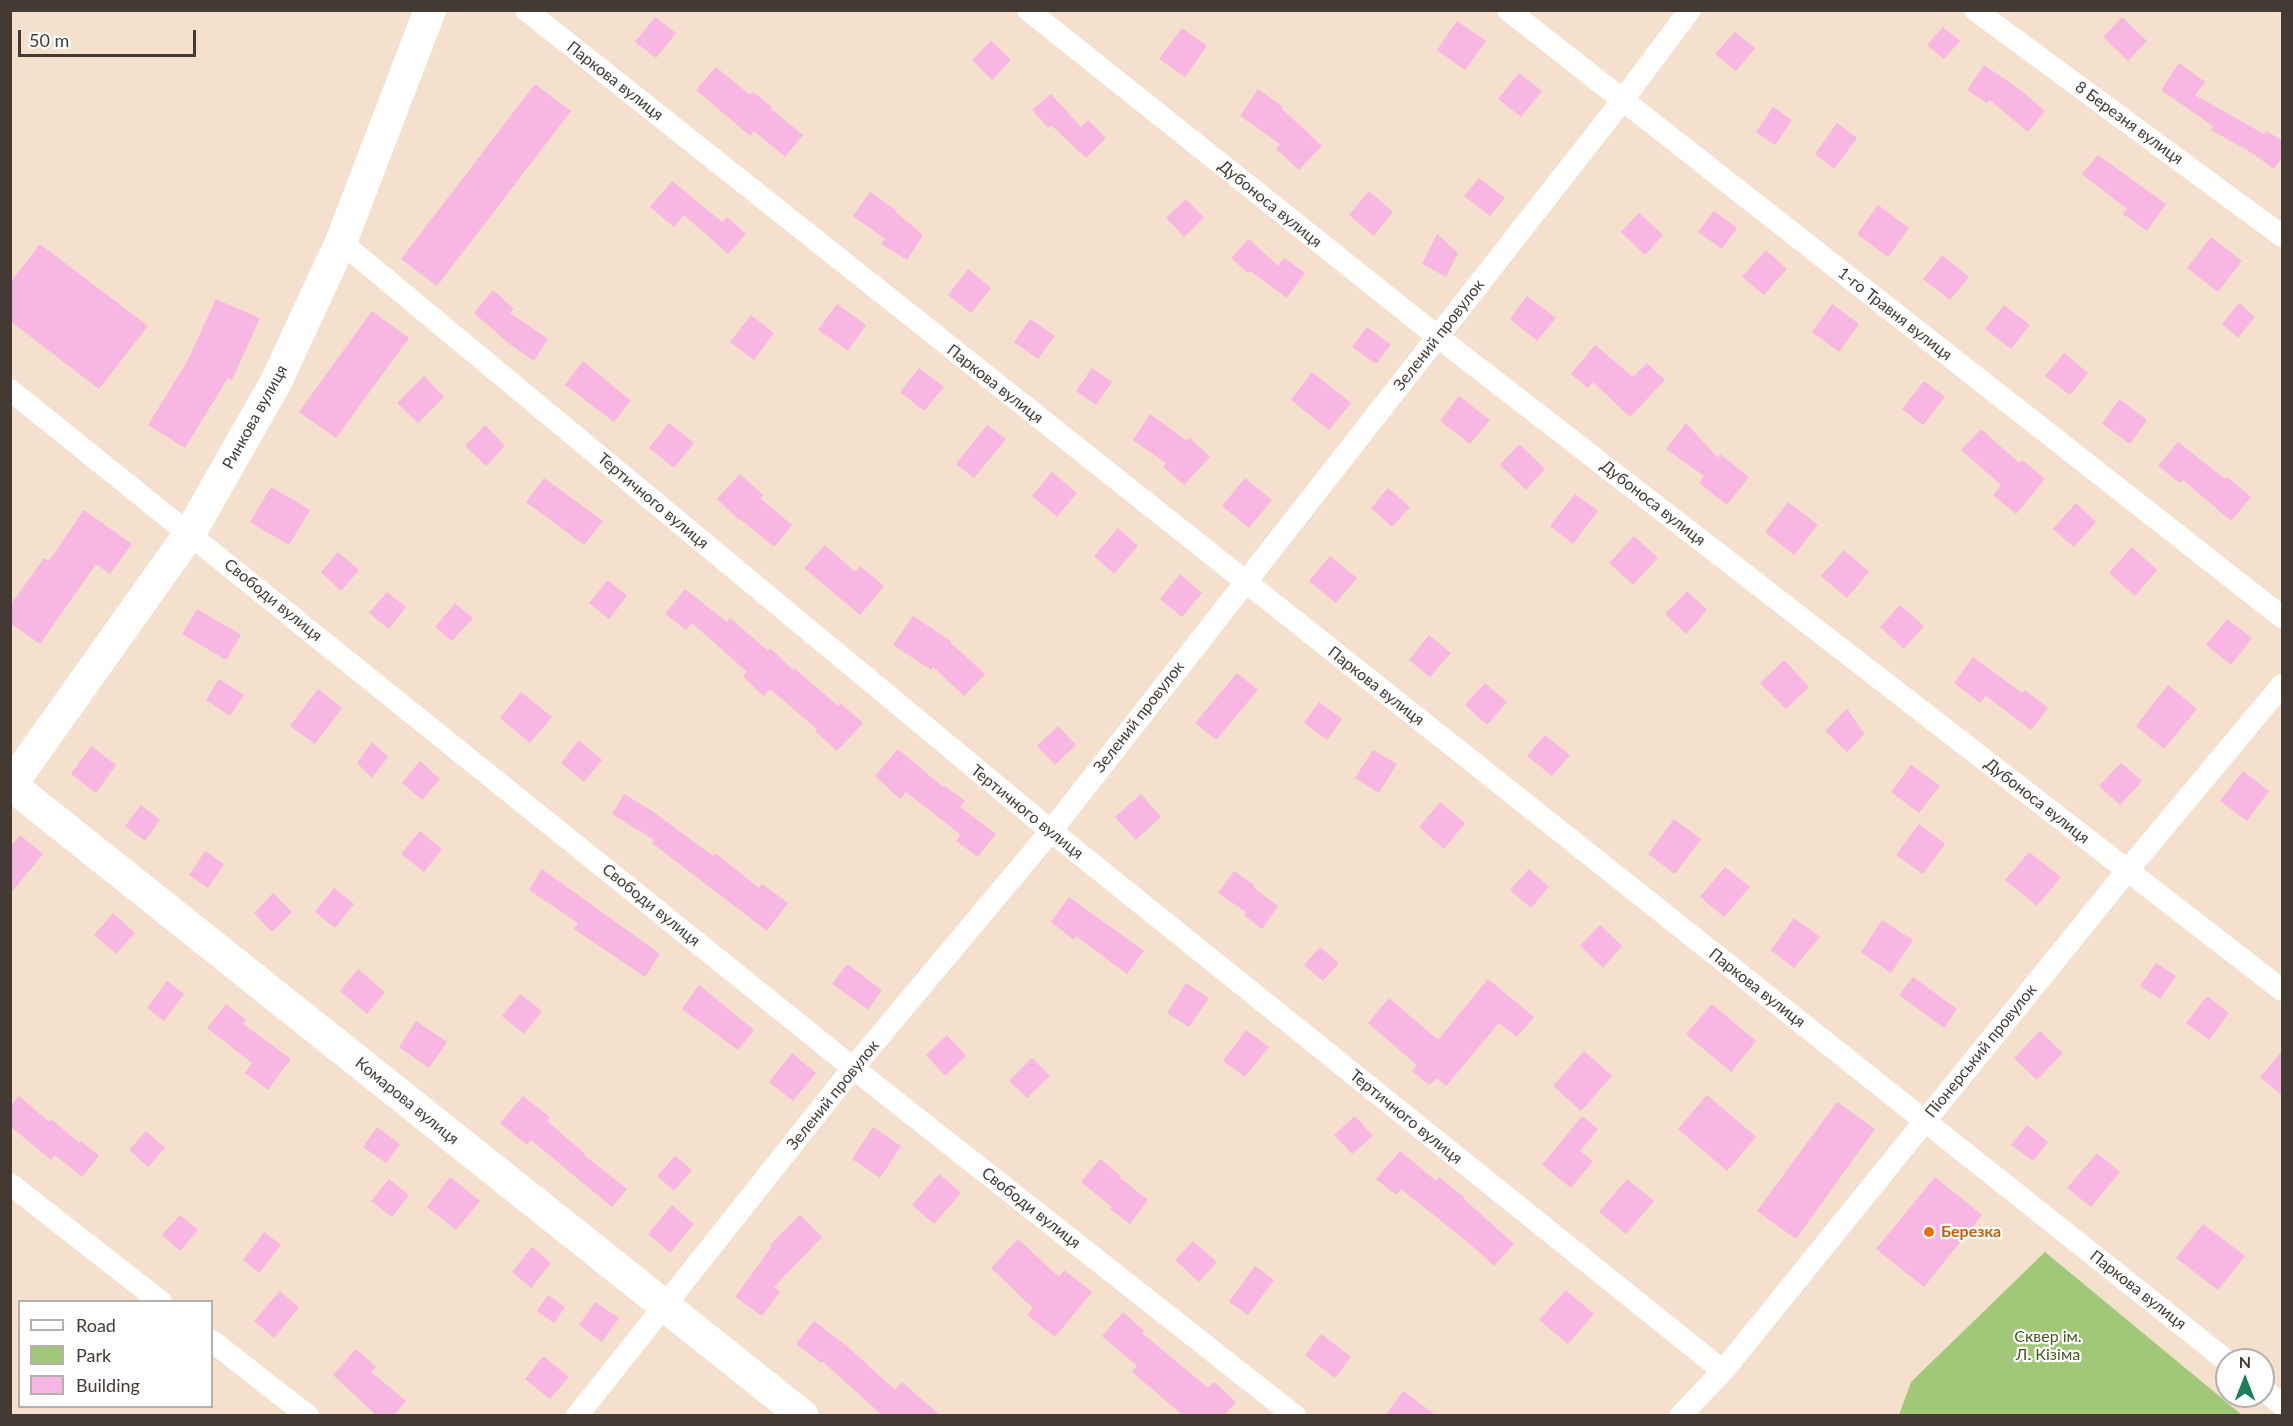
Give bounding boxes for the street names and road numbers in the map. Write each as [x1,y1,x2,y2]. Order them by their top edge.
street label: Паркова вулиця [563,37,667,125]
street label: 8 Березня вулиця [2071,77,2187,169]
street label: Дубоноса вулиця [1214,156,1326,252]
street label: 1-го Травня вулиця [1834,263,1956,365]
street label: Зелений провулок [1390,276,1488,394]
street label: Паркова вулиця [943,340,1047,428]
street label: Ринкова вулиця [218,362,292,472]
street label: Тертичного вулиця [594,449,712,553]
street label: Дубоноса вулиця [1597,456,1709,550]
street label: Свободи вулиця [220,555,326,645]
street label: Паркова вулиця [1324,642,1428,730]
street label: Зелений провулок [1090,658,1188,776]
street label: Дубоноса вулиця [1981,754,2093,848]
street label: Тертичного вулиця [967,761,1087,863]
street label: Свободи вулиця [598,860,704,950]
street label: Паркова вулиця [1705,944,1809,1032]
street label: Піонерський провулок [1921,980,2041,1122]
street label: Зелений провулок [783,1036,883,1154]
street label: Комарова вулиця [351,1053,463,1149]
street label: Тертичного вулиця [1346,1066,1466,1168]
street label: Свободи вулиця [978,1163,1084,1253]
street label: Паркова вулиця [2086,1246,2190,1334]

